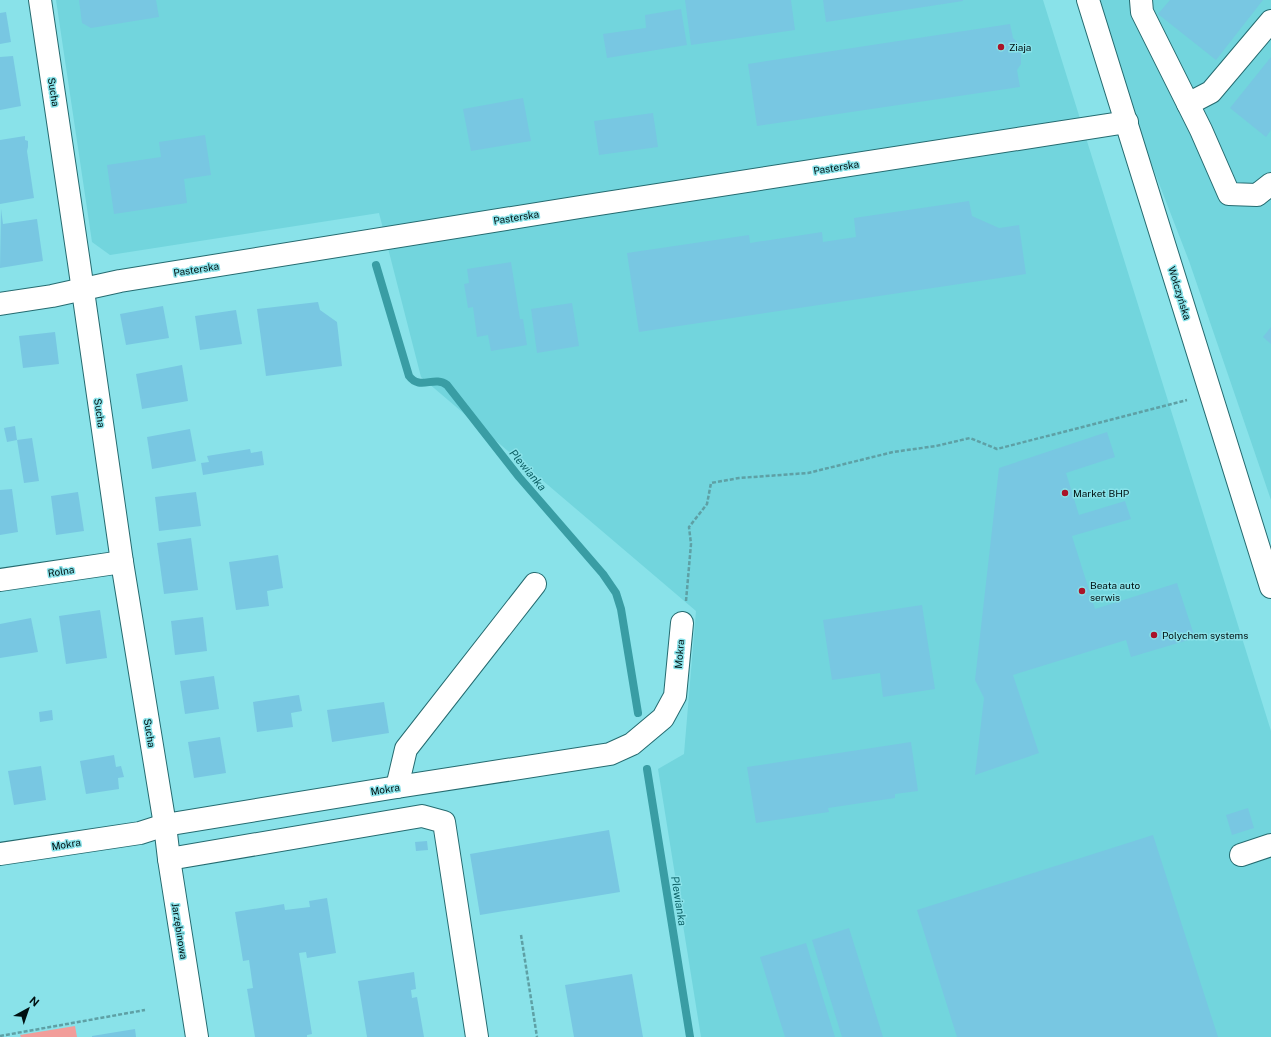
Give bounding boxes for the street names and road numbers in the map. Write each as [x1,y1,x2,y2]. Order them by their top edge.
street label: Sucha [46,77,62,107]
street label: Pasterska [812,157,860,177]
street label: Pasterska [492,207,540,227]
street label: Pasterska [172,259,220,279]
street label: Wołczyńska [1166,265,1194,321]
street label: Sucha [92,398,108,428]
street label: Rolna [47,563,75,579]
street label: Mokra [672,639,686,669]
street label: Sucha [142,718,158,748]
street label: Mokra [370,781,400,797]
street label: Mokra [51,836,81,852]
street label: Jarzębinowa [170,902,190,960]

